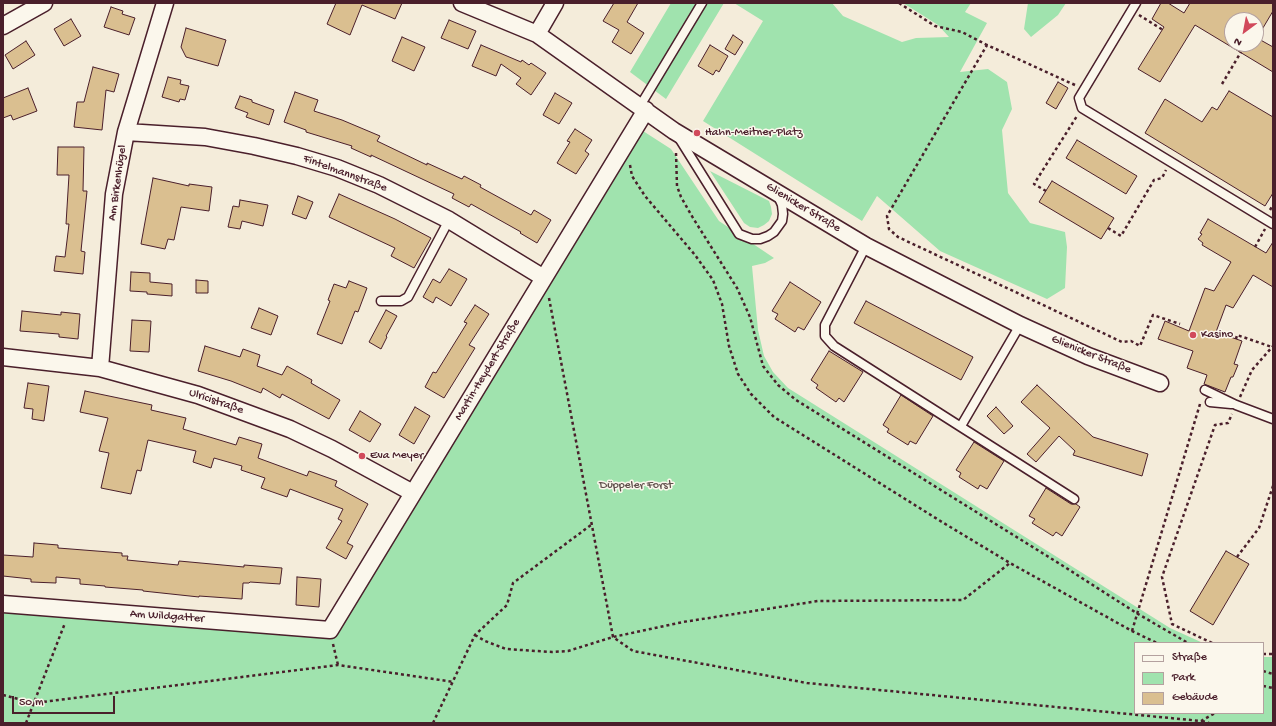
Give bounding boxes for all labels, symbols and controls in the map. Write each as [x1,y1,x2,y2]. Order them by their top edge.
north arrow [1224,12,1264,52]
text: N [1232,34,1244,48]
place label: Hahn-Meitner-Platz [705,126,802,140]
marker: Hahn-Meitner-Platz [692,128,702,138]
street label: Am Birkenhügel [106,144,130,222]
street label: Fintelmannstraße [301,152,389,196]
street label: Glienicker Straße [763,180,843,236]
street label: Martin-Heydert-Straße [452,317,524,423]
place label: Kasino [1201,328,1233,342]
marker: Kasino [1188,330,1198,340]
street label: Glienicker Straße [1049,332,1133,378]
street label: Ulricistraße [187,386,245,418]
place label: Eva Meyer [370,449,423,463]
marker: Eva Meyer [357,451,367,461]
park label: Düppeler Forst [599,479,673,493]
street label: Am Wildgatter [129,607,205,627]
legend [1134,642,1264,714]
text: Straße [1172,651,1207,665]
text: Park [1172,671,1195,685]
scale bar [14,688,117,714]
text: Gebäude [1172,691,1218,705]
text: 50 m [19,696,44,710]

